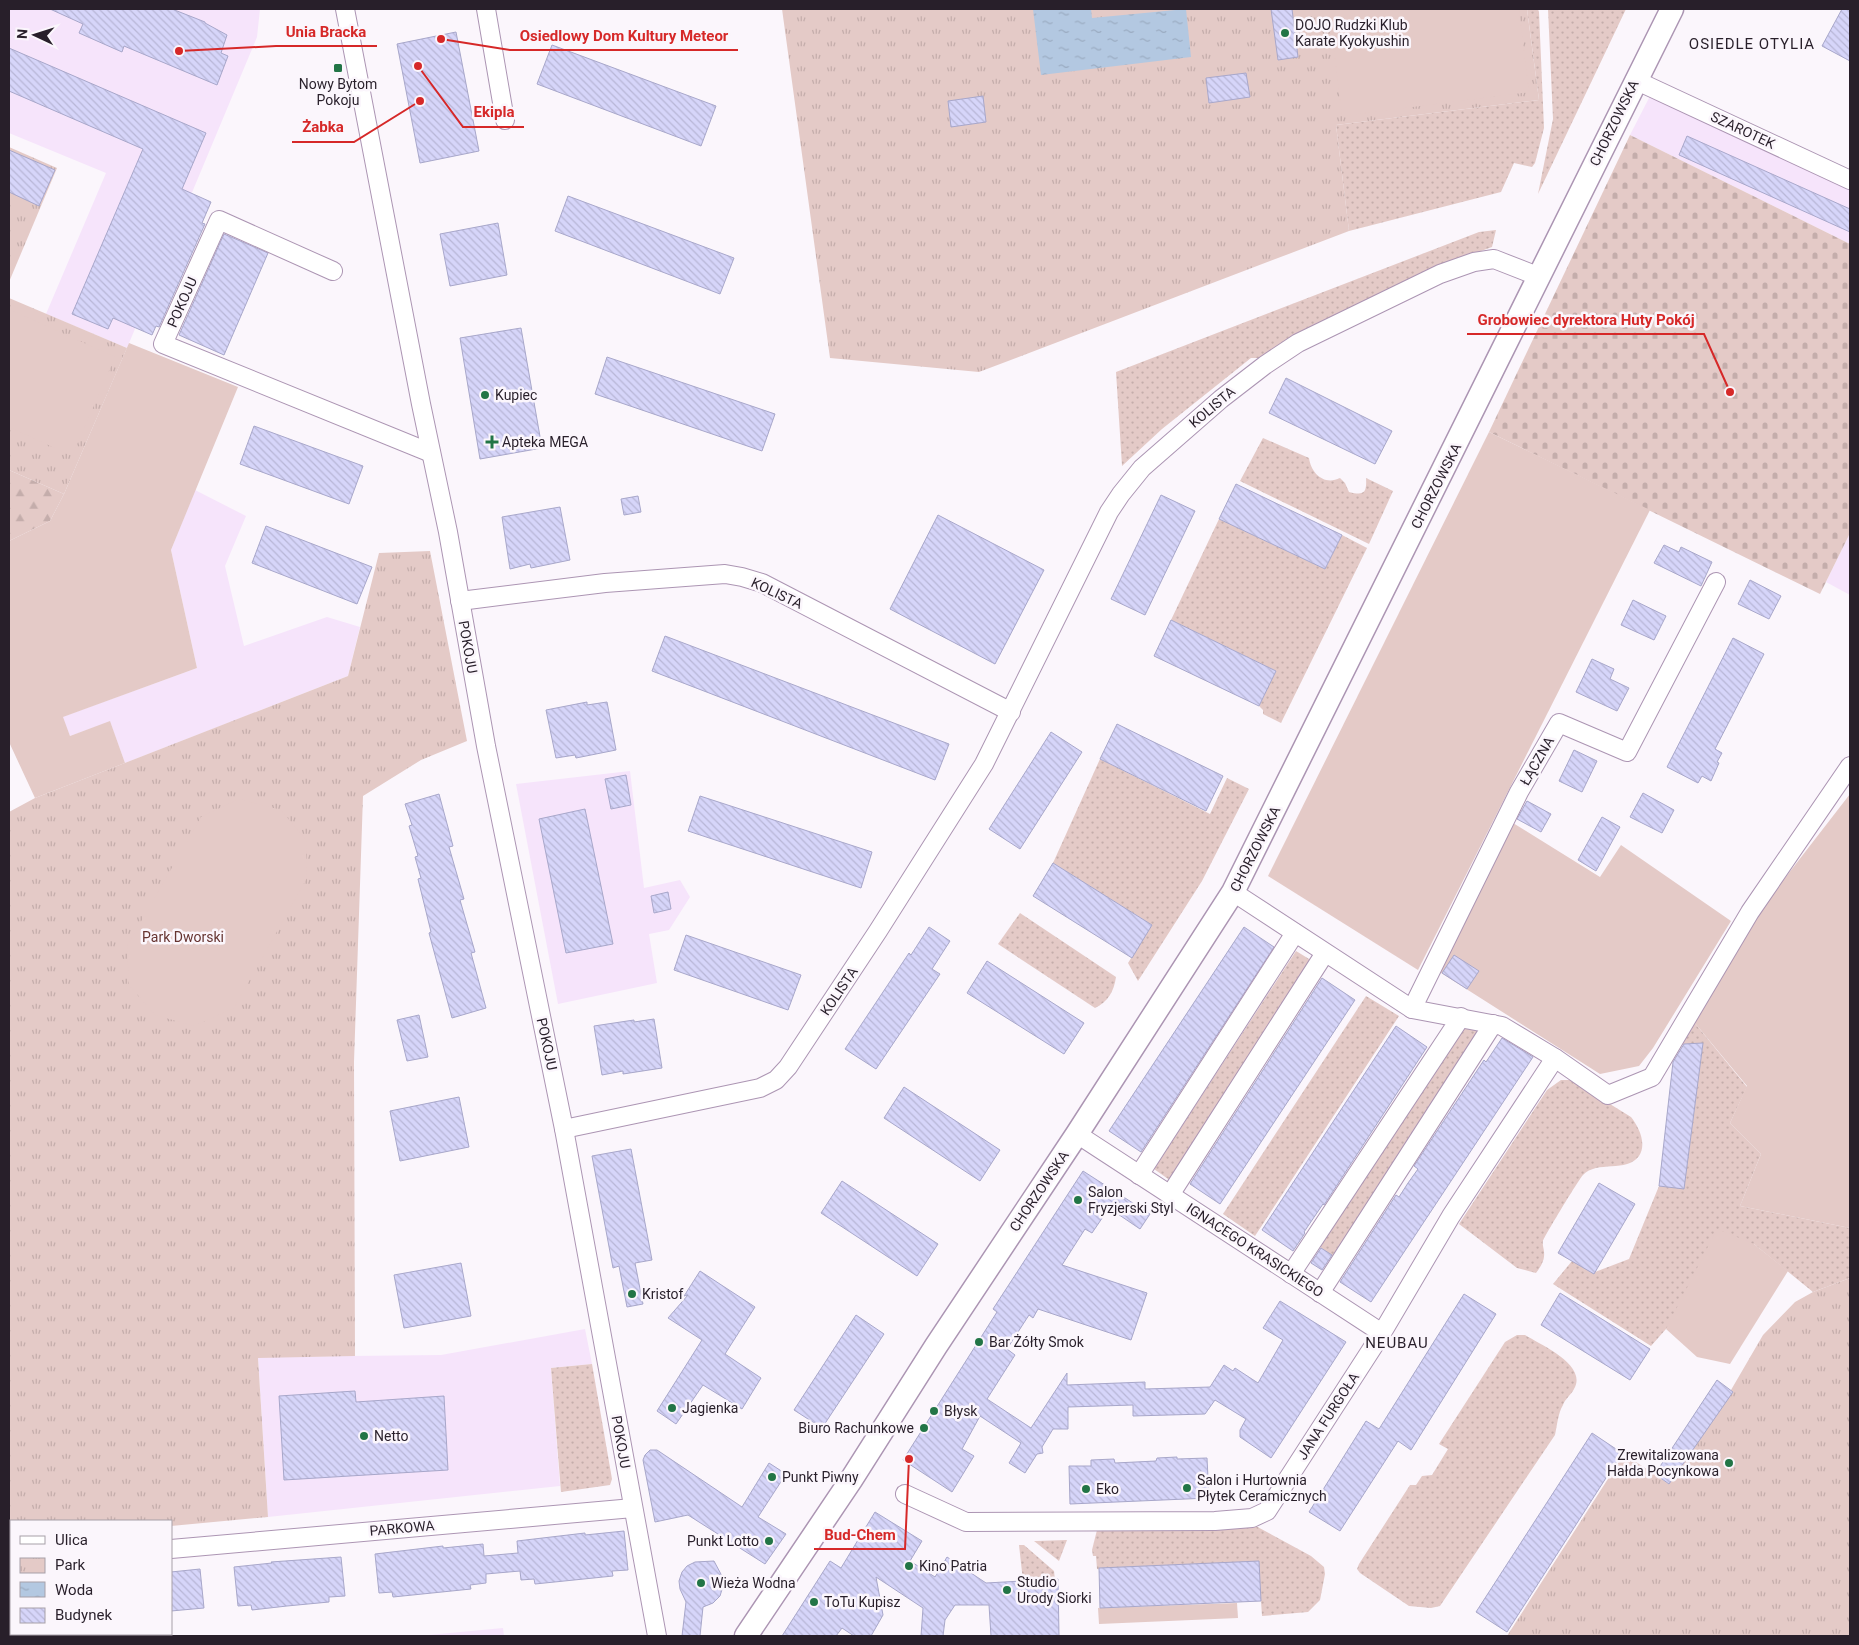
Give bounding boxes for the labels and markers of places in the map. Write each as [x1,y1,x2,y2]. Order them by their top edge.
callout: Unia Bracka [276,16,377,46]
place label: DOJO Rudzki Klub Karate Kyokyushin [1295,17,1410,49]
callout: Osiedlowy Dom Kultury Meteor [510,20,738,50]
marker: DOJO Rudzki Klub Karate Kyokyushin [1279,27,1291,39]
marker: Nowy Bytom Pokoju [332,62,344,74]
place label: Nowy Bytom Pokoju [299,76,377,108]
callout: Ekipla [463,97,524,127]
callout: Żabka [292,112,354,142]
callout: Grobowiec dyrektora Huty Pokój [1467,304,1704,334]
place label: Kupiec [495,387,537,403]
marker: Kupiec [479,389,491,401]
place label: Apteka MEGA [502,434,588,450]
marker: Apteka MEGA [486,436,498,448]
place label: Salon Fryzjerski Styl [1088,1184,1174,1216]
marker: Salon Fryzjerski Styl [1072,1194,1084,1206]
place label: Kristof [642,1286,684,1302]
marker: Kristof [626,1288,638,1300]
place label: Bar Żółty Smok [989,1334,1085,1350]
marker: Bar Żółty Smok [973,1336,985,1348]
place label: Jagienka [682,1400,738,1416]
marker: Jagienka [666,1402,678,1414]
place label: Błysk [944,1403,978,1419]
marker: Błysk [928,1405,940,1417]
place label: Biuro Rachunkowe [798,1420,914,1436]
marker: Biuro Rachunkowe [918,1422,930,1434]
place label: Netto [374,1428,408,1444]
marker: Netto [358,1430,370,1442]
place label: Zrewitalizowana Hałda Pocynkowa [1607,1447,1719,1479]
marker: Zrewitalizowana Hałda Pocynkowa [1723,1457,1735,1469]
place label: Punkt Piwny [782,1469,859,1485]
marker: Punkt Piwny [766,1471,778,1483]
place label: Salon i Hurtownia Płytek Ceramicznych [1197,1472,1327,1504]
place label: Eko [1096,1481,1119,1497]
marker: Salon i Hurtownia Płytek Ceramicznych [1181,1482,1193,1494]
marker: Eko [1080,1483,1092,1495]
callout: Bud-Chem [814,1519,905,1549]
place label: Punkt Lotto [687,1533,759,1549]
marker: Punkt Lotto [763,1535,775,1547]
place label: Kino Patria [919,1558,987,1574]
marker: Kino Patria [903,1560,915,1572]
place label: Studio Urody Siorki [1017,1574,1092,1606]
place label: Wieża Wodna [711,1575,796,1591]
marker: Wieża Wodna [695,1577,707,1589]
marker: Studio Urody Siorki [1001,1584,1013,1596]
place label: ToTu Kupisz [824,1594,900,1610]
marker: ToTu Kupisz [808,1596,820,1608]

